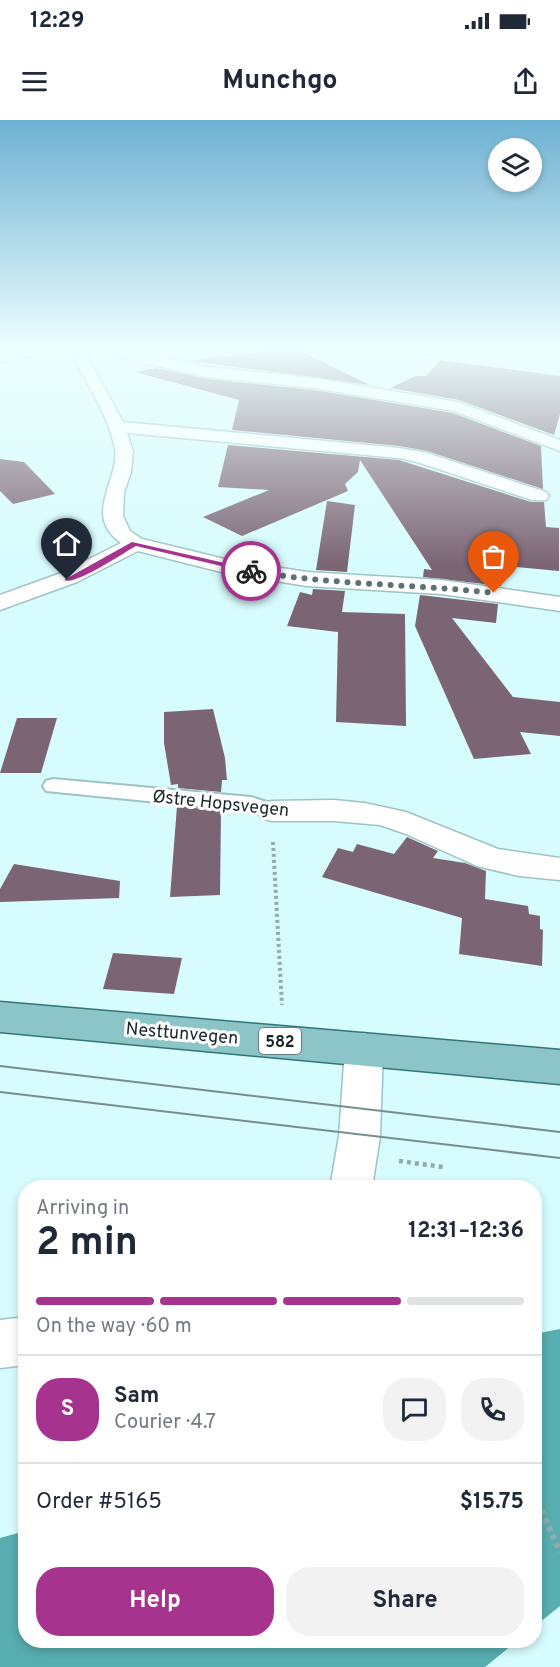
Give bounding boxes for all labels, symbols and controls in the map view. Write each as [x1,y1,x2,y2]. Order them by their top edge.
text: 12:29 [30,8,85,35]
text: Munchgo [222,64,338,98]
icon: menu [18,65,51,98]
icon: share [509,65,542,98]
map controls [488,138,542,192]
button: layers [488,138,542,192]
pin [41,518,92,580]
icon: home [50,527,83,560]
pin [468,531,519,593]
icon: bag [477,540,510,573]
courier [221,541,281,601]
icon: bike [235,555,268,588]
street label: Østre Hopsvegen [151,786,290,823]
street label: Nesttunvegen [125,1018,239,1051]
road number: 582 [259,1028,301,1054]
text: Arriving in [36,1196,129,1222]
text: 12:31–12:36 [408,1218,524,1245]
text: 2 min [36,1220,138,1269]
text: On the way · 60 m [36,1314,192,1340]
button: chat [383,1378,446,1441]
button: phone [461,1378,524,1441]
text: Sam [114,1383,159,1410]
text: S [61,1396,74,1423]
text: Courier · 4.7 [114,1410,216,1436]
text: Order #5165 [36,1489,162,1516]
text: $15.75 [460,1489,524,1516]
button: Help [36,1567,274,1636]
button: Share [286,1567,524,1636]

